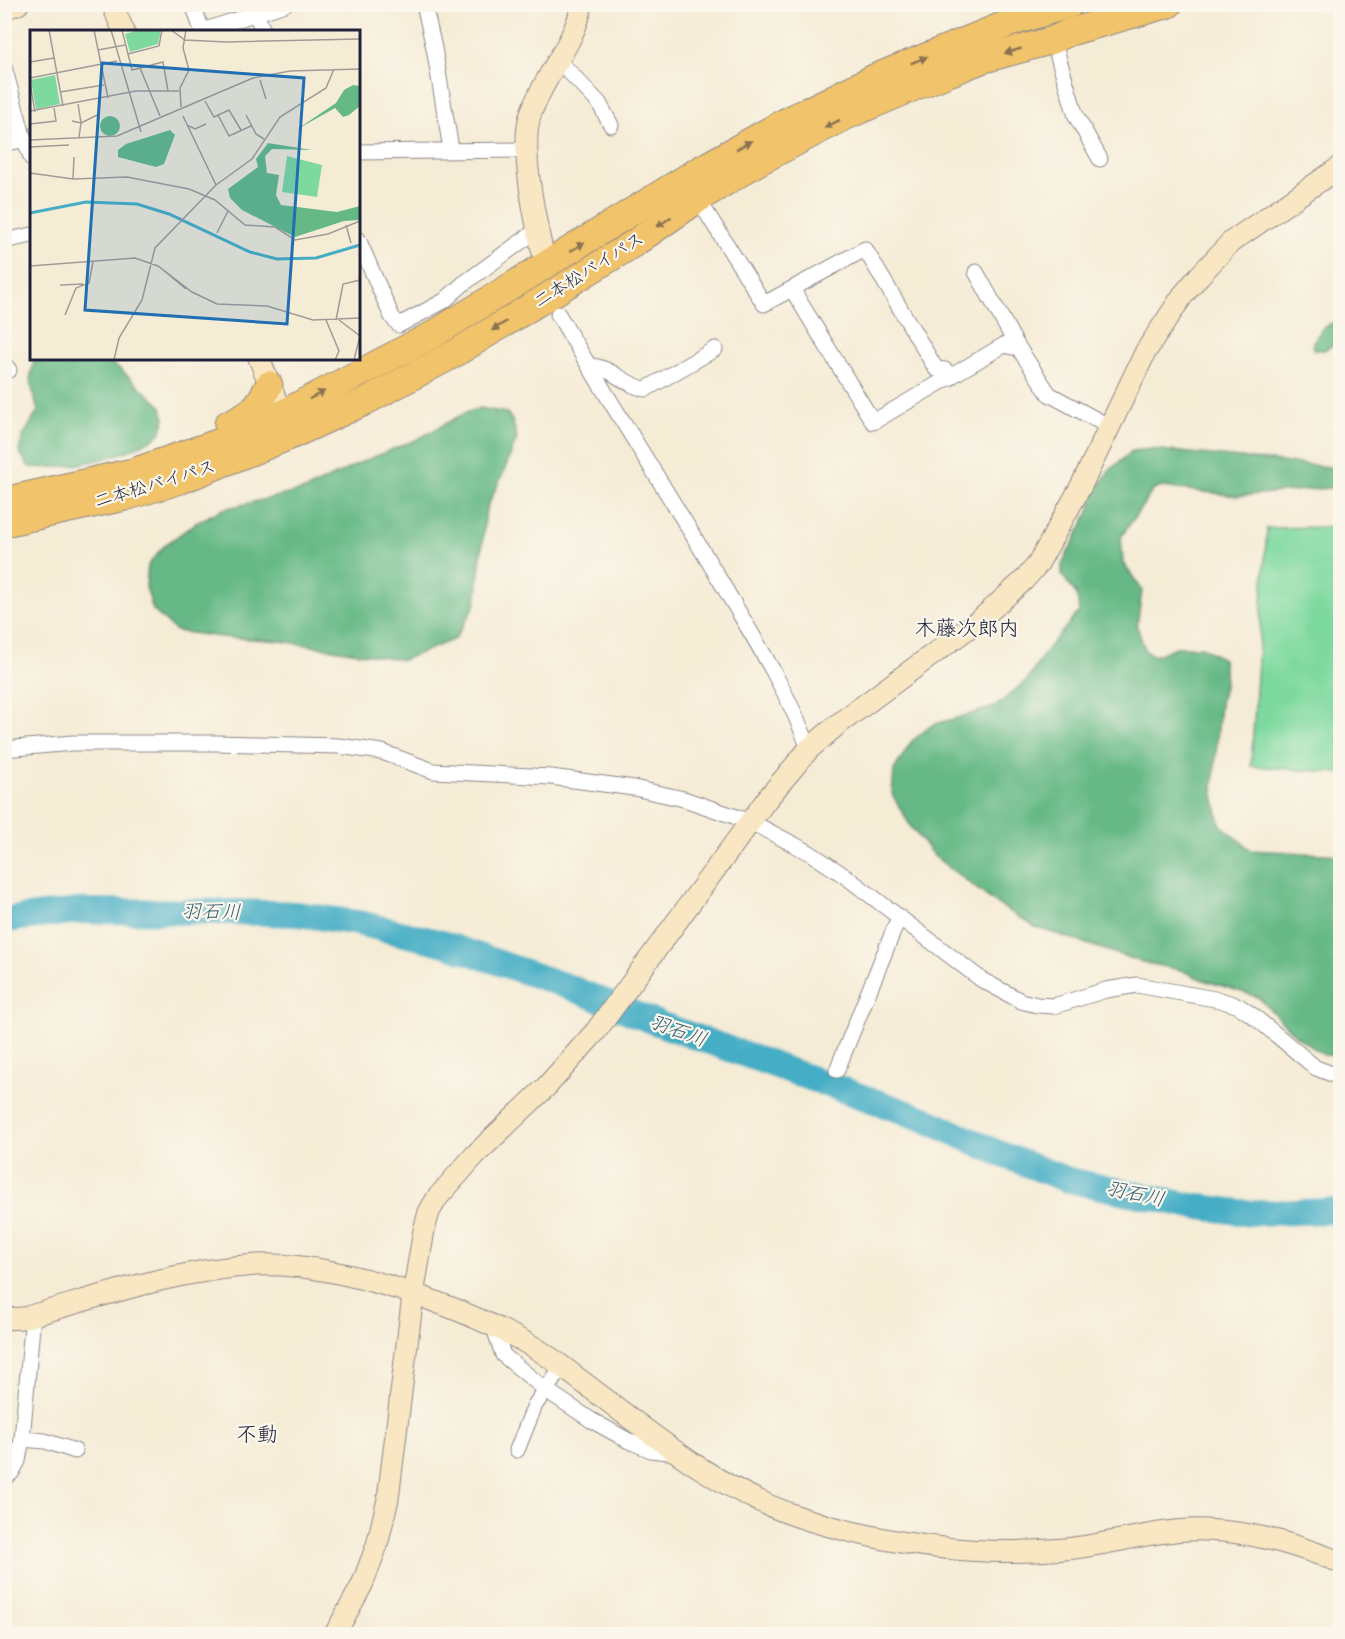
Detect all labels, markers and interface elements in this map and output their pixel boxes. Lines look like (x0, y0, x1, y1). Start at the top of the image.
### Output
inset map (30, 30, 360, 360)
one-way arrow (1004, 47, 1022, 56)
one-way arrow (910, 55, 928, 64)
one-way arrow (823, 119, 840, 128)
one-way arrow (735, 140, 752, 150)
one-way arrow (656, 216, 672, 227)
street label: 二本松バイパス (530, 228, 648, 312)
one-way arrow (569, 241, 585, 252)
one-way arrow (491, 321, 507, 332)
one-way arrow (308, 391, 326, 401)
street label: 二本松バイパス (92, 456, 218, 512)
district label: 木藤次郎内 (915, 616, 1020, 641)
water label: 羽石川 (181, 899, 241, 925)
water label: 羽石川 (646, 1009, 710, 1053)
water label: 羽石川 (1103, 1176, 1167, 1212)
district label: 不動 (236, 1422, 278, 1447)

